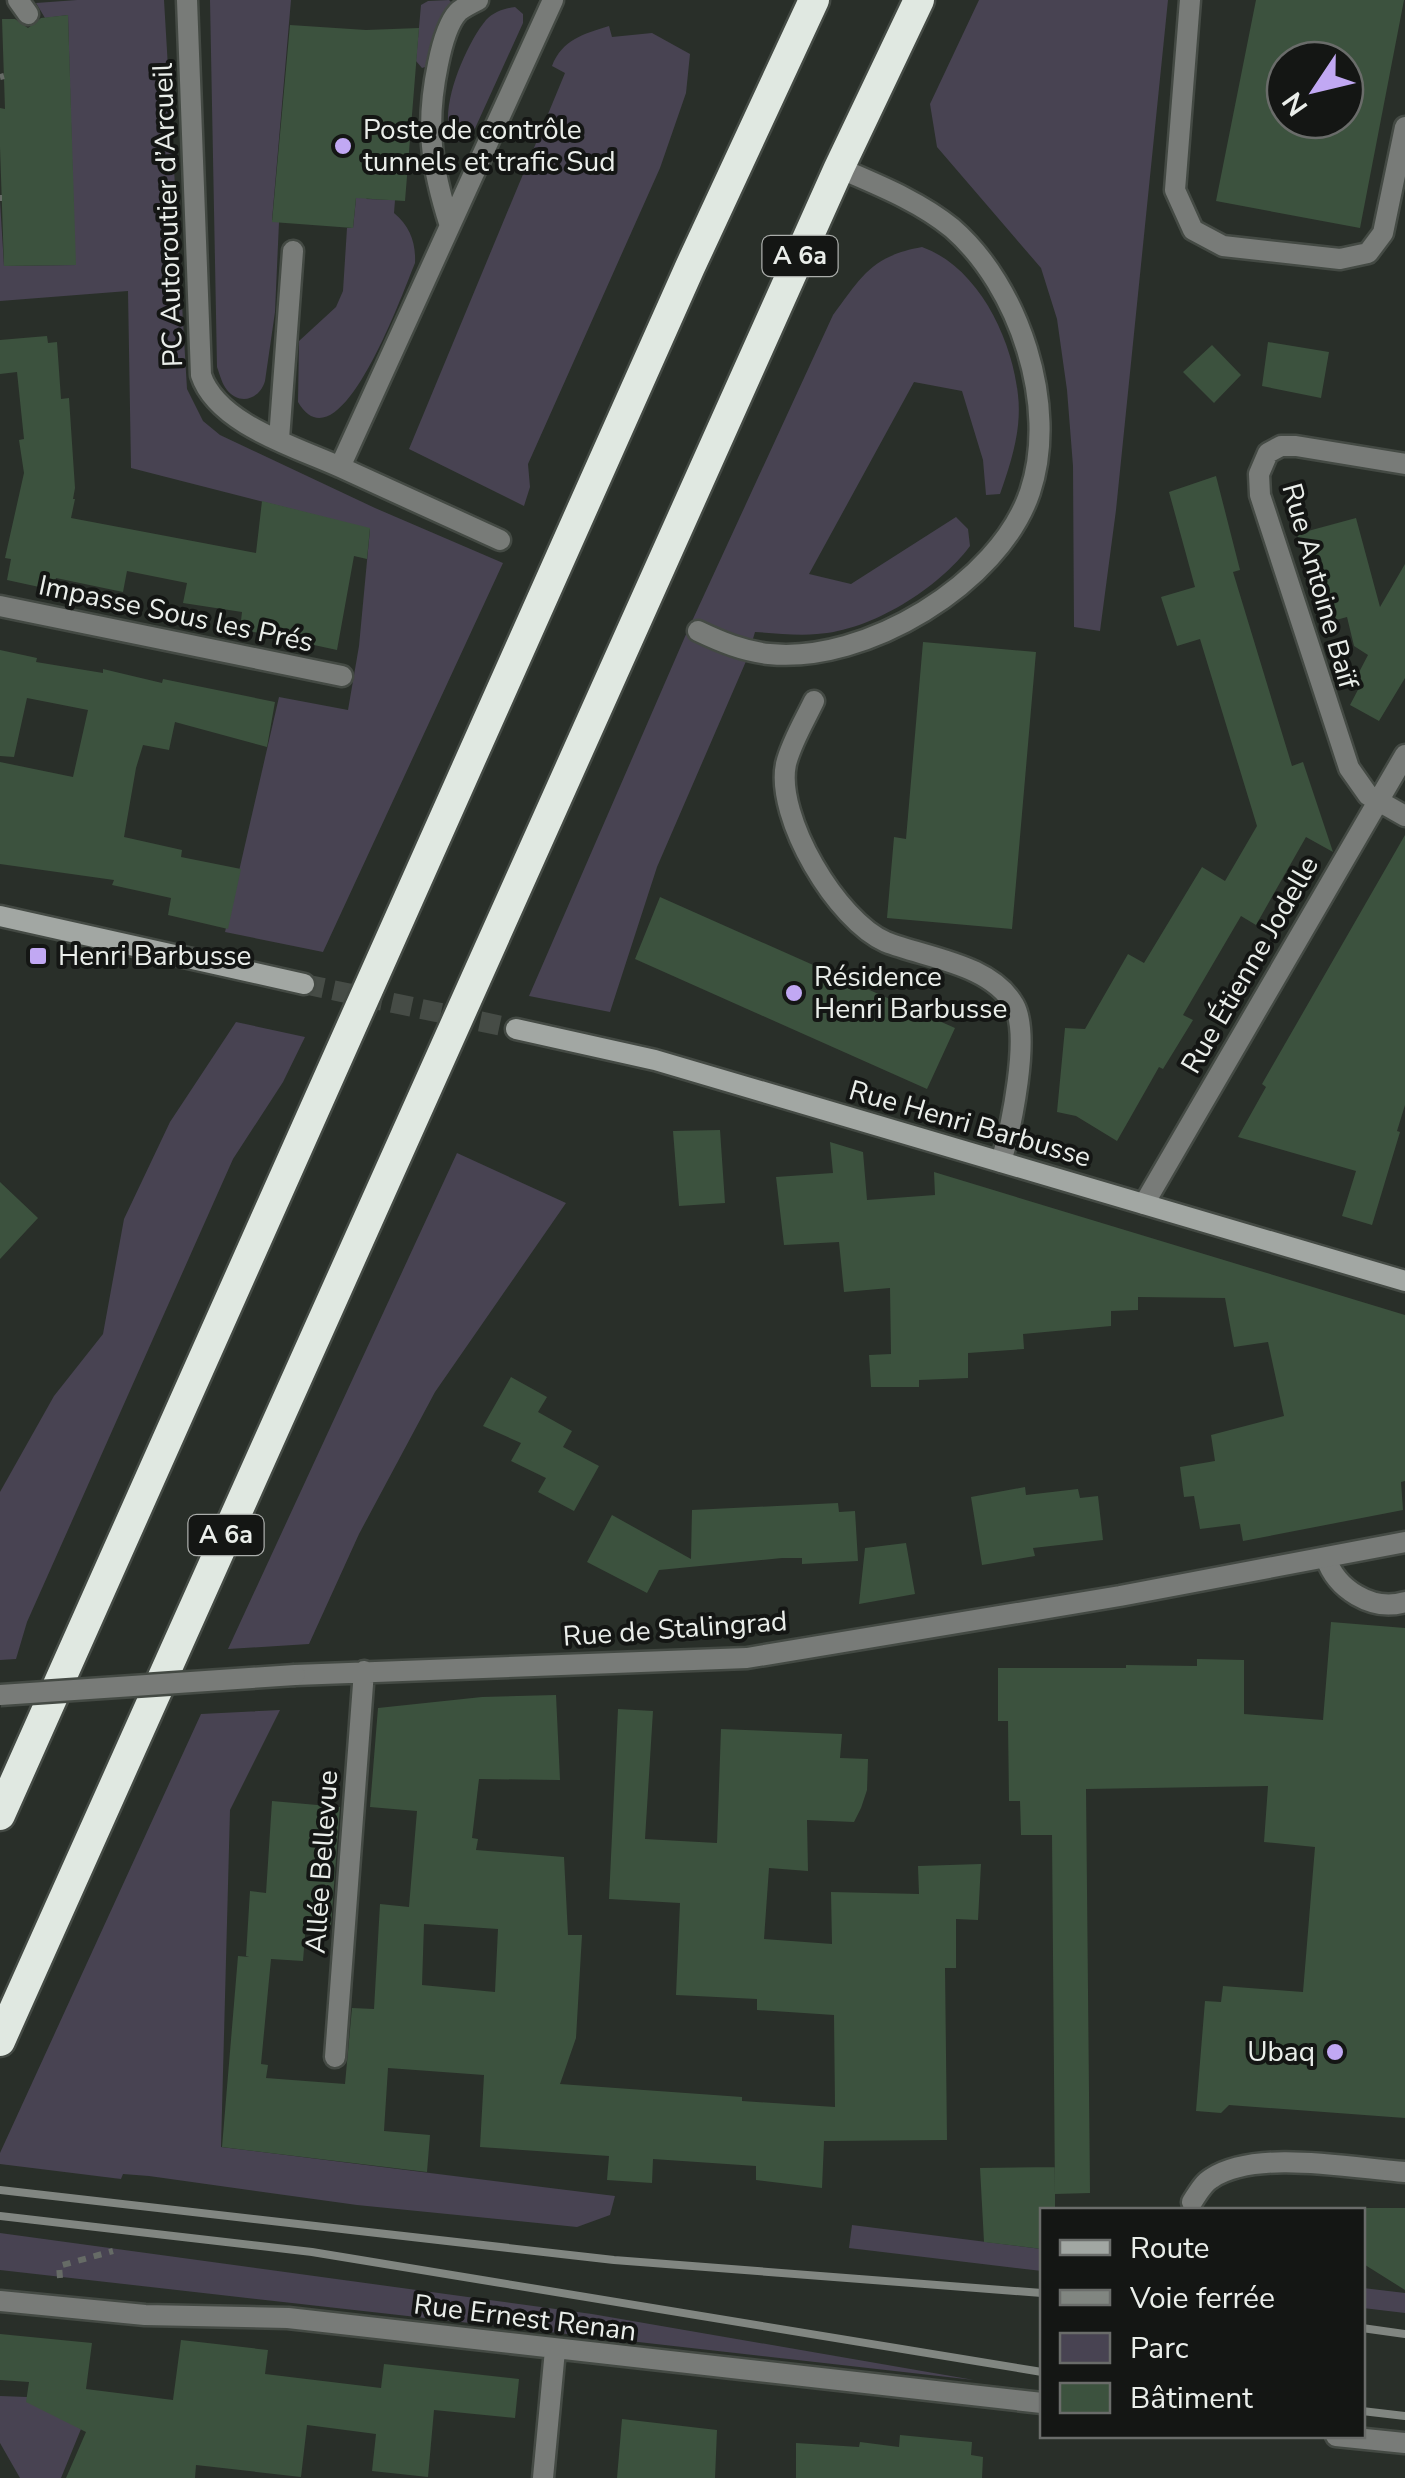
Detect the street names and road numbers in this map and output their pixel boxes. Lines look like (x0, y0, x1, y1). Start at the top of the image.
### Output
street label: PC Autoroutier d’Arcueil (144, 62, 192, 368)
road number: A 6a (762, 236, 838, 276)
street label: Rue Antoine Baïf (1272, 479, 1368, 694)
street label: Impasse Sous les Prés (35, 566, 317, 662)
street label: Rue Étienne Jodelle (1172, 849, 1328, 1081)
street label: Rue Henri Barbusse (845, 1071, 1095, 1177)
road number: A 6a (188, 1515, 264, 1555)
street label: Rue de Stalingrad (561, 1602, 789, 1656)
street label: Allée Bellevue (297, 1769, 347, 1955)
street label: Rue Ernest Renan (412, 2285, 638, 2351)

